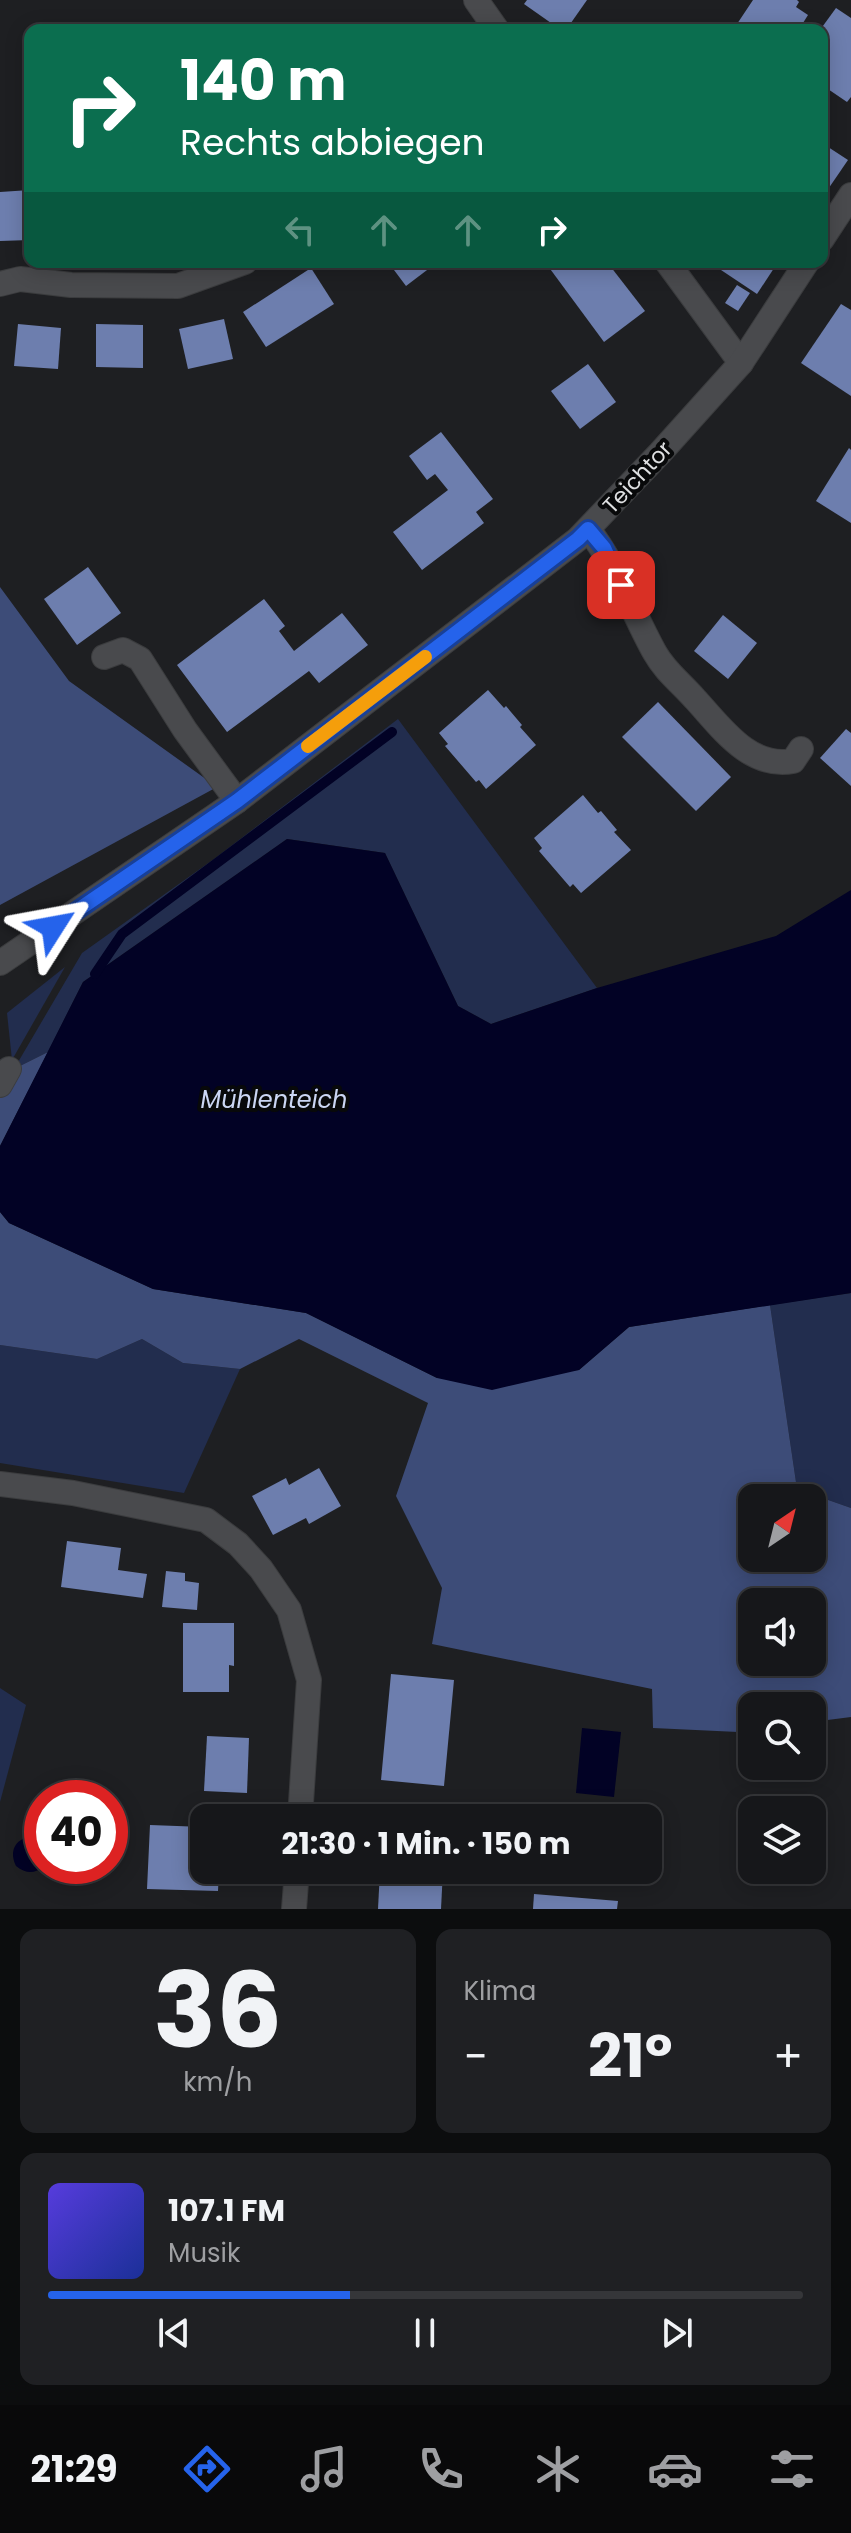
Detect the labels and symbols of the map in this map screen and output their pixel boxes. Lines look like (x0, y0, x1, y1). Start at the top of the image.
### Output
street label: Teichtor (596, 434, 679, 520)
pin (587, 551, 655, 619)
position arrow (11, 885, 95, 969)
water label: Mühlenteich (201, 1083, 347, 1116)
north arrow (738, 1484, 826, 1572)
speed limit sign: 40 (24, 1780, 128, 1884)

